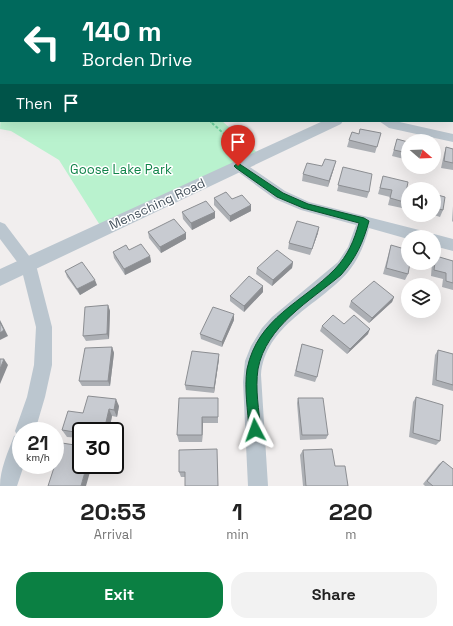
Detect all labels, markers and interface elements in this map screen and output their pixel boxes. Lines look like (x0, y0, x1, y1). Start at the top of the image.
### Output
text: 140 m (82, 13, 162, 49)
icon: left (16, 16, 68, 68)
text: Borden Drive (82, 48, 193, 71)
icon: arrive (60, 92, 82, 114)
text: Then (16, 94, 52, 113)
pin (221, 125, 255, 166)
icon: arrive (227, 131, 249, 153)
north arrow (401, 134, 441, 174)
map controls (401, 134, 441, 318)
park label: Goose Lake Park (70, 161, 172, 178)
street label: Mensching Road (106, 174, 208, 234)
button: sound (401, 182, 441, 222)
button: search (401, 230, 441, 270)
button: layers (401, 278, 441, 318)
position arrow (234, 409, 276, 451)
speed limit sign: 30 (72, 422, 124, 474)
text: 21 (28, 430, 48, 456)
text: km/h (26, 451, 50, 464)
text: 20:53 (80, 496, 146, 527)
text: 1 (232, 496, 243, 527)
text: 220 (329, 496, 373, 527)
text: Arrival (94, 526, 132, 543)
text: min (226, 526, 249, 543)
text: m (345, 526, 356, 543)
button: Exit (16, 572, 223, 618)
button: Share (231, 572, 437, 618)

